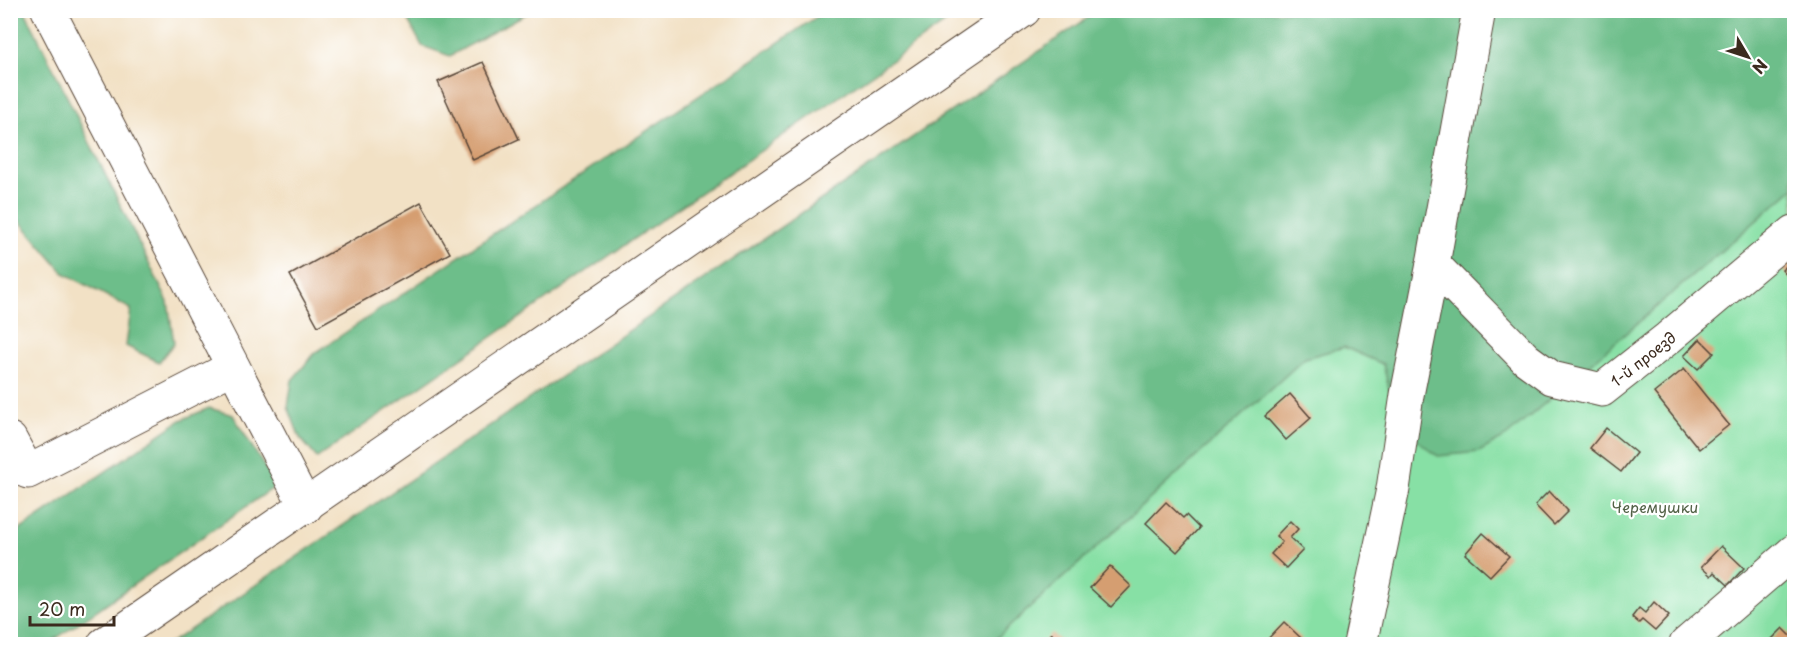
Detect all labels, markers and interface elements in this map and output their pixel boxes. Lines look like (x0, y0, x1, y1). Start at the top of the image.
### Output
north arrow (1718, 27, 1778, 87)
text: N (1747, 55, 1774, 80)
street label: 1-й проезд (1605, 325, 1680, 391)
park label: Черемушки (1612, 495, 1698, 518)
scale bar (30, 589, 114, 627)
text: 20 m (39, 595, 85, 622)

